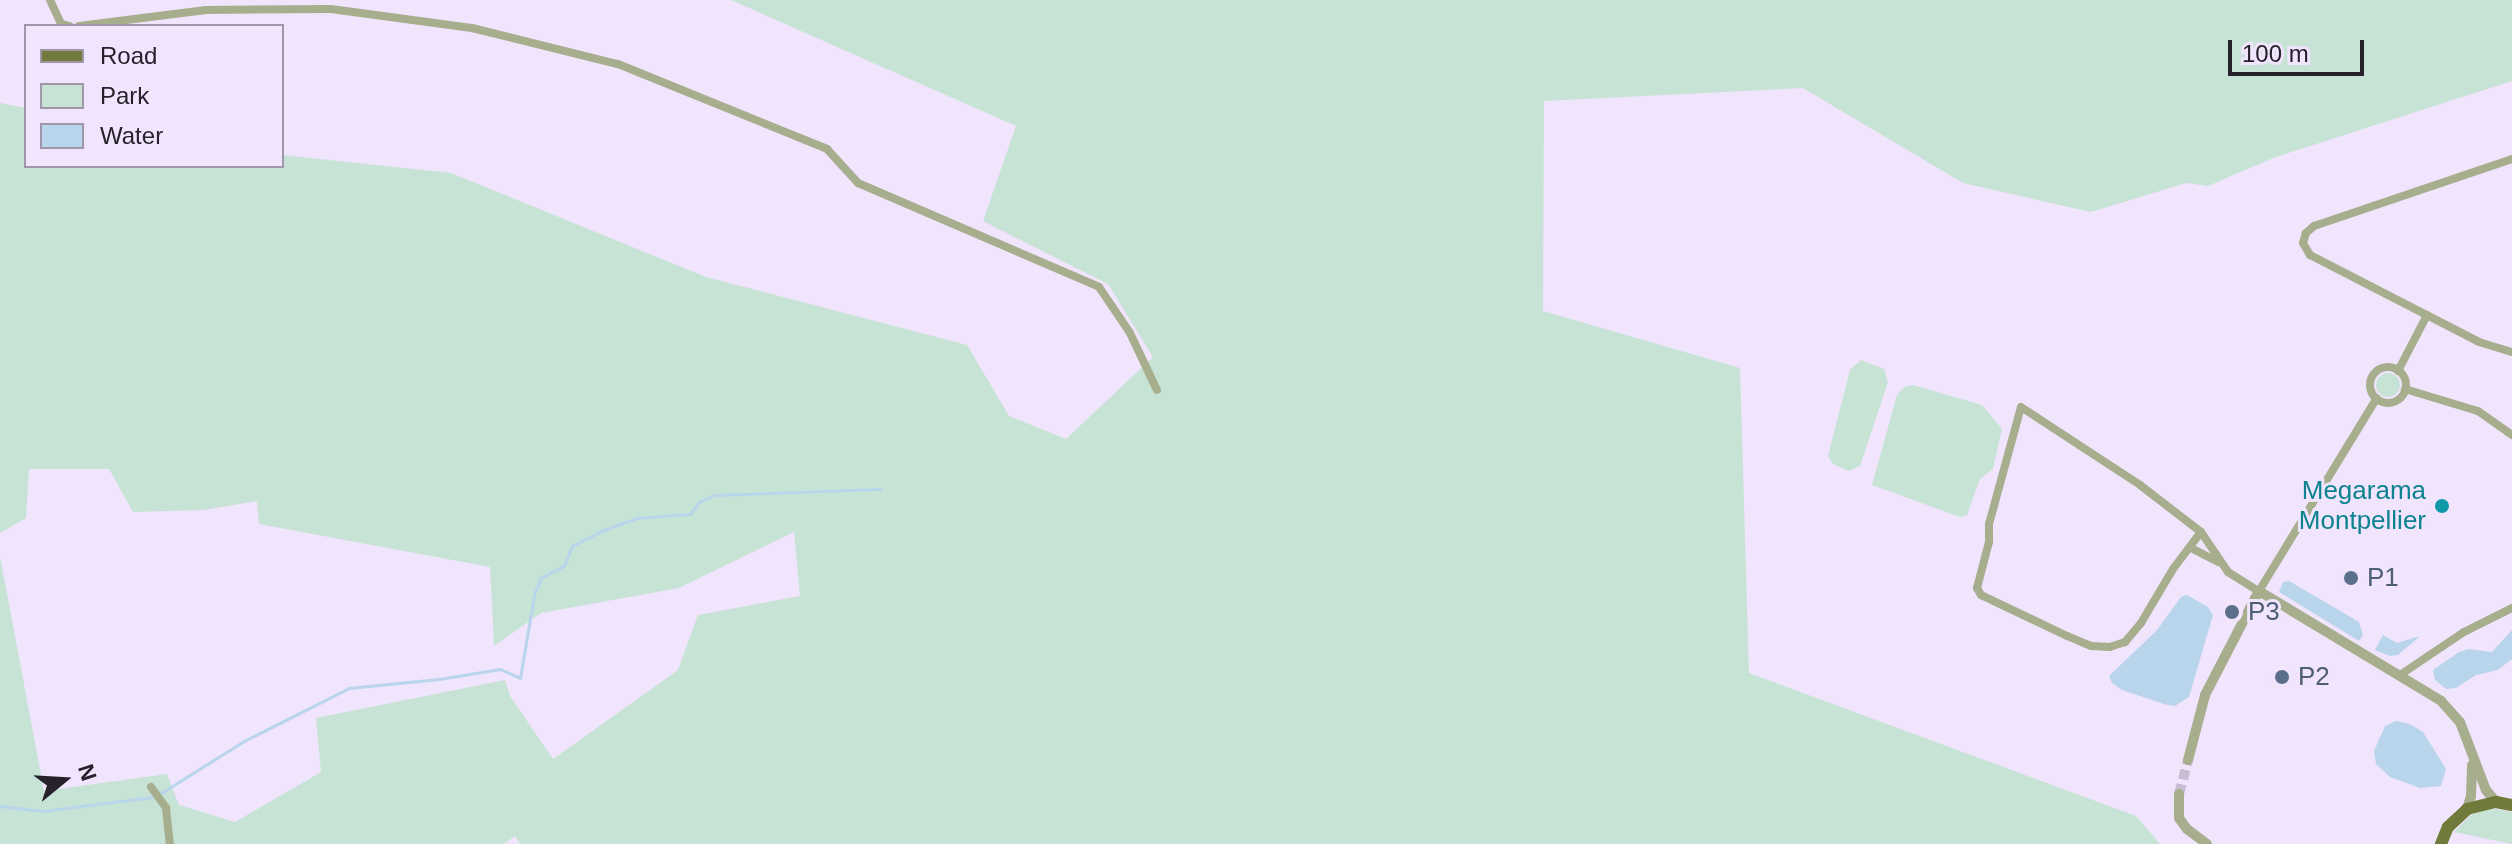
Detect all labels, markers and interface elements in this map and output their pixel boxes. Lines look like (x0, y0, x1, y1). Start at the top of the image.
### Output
legend (24, 24, 284, 168)
scale bar (2232, 24, 2368, 74)
text: 100 m (2242, 40, 2309, 67)
text: Road (100, 42, 157, 69)
text: Park (100, 82, 149, 109)
text: Water (100, 122, 163, 149)
place label: Megarama Montpellier (2299, 475, 2426, 536)
marker: Megarama Montpellier (2433, 497, 2451, 515)
place label: P1 (2367, 562, 2399, 594)
marker: P1 (2342, 569, 2360, 587)
place label: P3 (2248, 596, 2280, 628)
marker: P3 (2223, 603, 2241, 621)
place label: P2 (2298, 661, 2330, 693)
marker: P2 (2273, 668, 2291, 686)
north arrow (24, 740, 104, 820)
text: N (73, 761, 102, 784)

